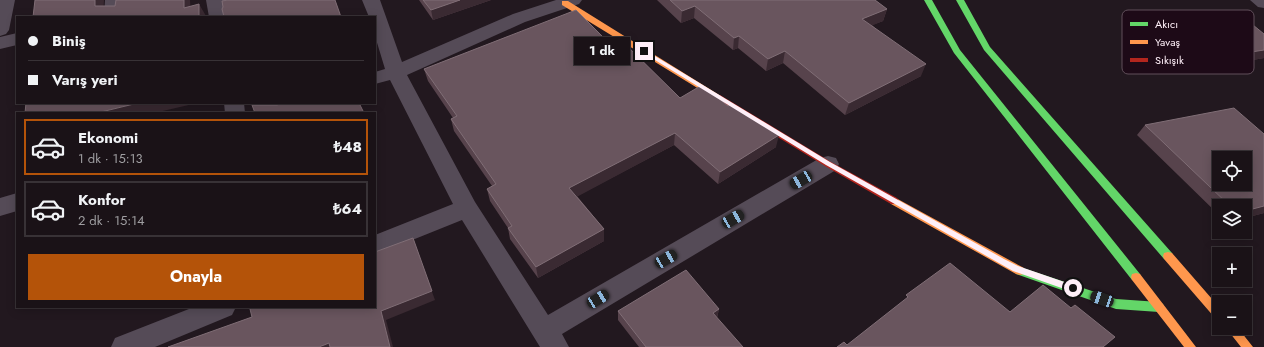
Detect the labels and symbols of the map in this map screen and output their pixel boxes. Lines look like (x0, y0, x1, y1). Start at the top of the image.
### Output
legend (1122, 10, 1254, 74)
text: Akıcı (1155, 16, 1178, 32)
text: Yavaş (1155, 34, 1180, 50)
callout: 1 dk (574, 37, 630, 65)
route end (635, 42, 653, 60)
text: Sıkışık (1155, 52, 1184, 68)
car (788, 169, 814, 191)
car (720, 208, 746, 230)
car (653, 248, 679, 270)
route start (1064, 279, 1082, 297)
car (585, 288, 611, 310)
car (1089, 289, 1115, 309)

